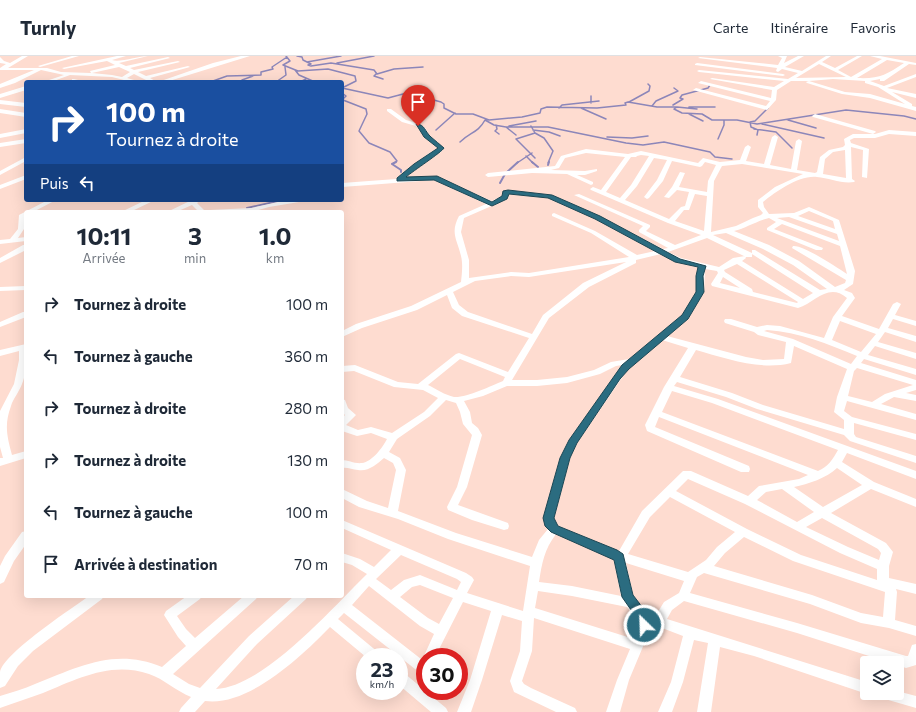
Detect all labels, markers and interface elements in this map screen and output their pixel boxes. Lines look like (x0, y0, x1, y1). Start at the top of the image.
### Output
text: Turnly (20, 16, 76, 39)
text: Carte (713, 19, 748, 36)
text: Itinéraire (770, 19, 828, 36)
text: Favoris (850, 19, 896, 36)
pin (401, 85, 435, 126)
icon: arrive (407, 91, 429, 113)
text: 100 m (106, 94, 186, 128)
icon: right (40, 96, 92, 148)
text: Tournez à droite (106, 128, 239, 150)
icon: left (76, 172, 98, 194)
text: Puis (40, 174, 68, 192)
text: 10:11 (77, 221, 131, 250)
text: 3 (188, 221, 202, 250)
text: 1.0 (259, 221, 291, 250)
text: Arrivée (83, 250, 125, 266)
text: min (184, 250, 206, 266)
text: km (266, 250, 284, 266)
icon: right (40, 293, 62, 315)
text: Tournez à droite (74, 295, 186, 313)
text: 100 m (286, 295, 328, 313)
icon: left (40, 345, 62, 367)
text: Tournez à gauche (74, 347, 193, 365)
text: 360 m (285, 347, 328, 365)
icon: right (40, 397, 62, 419)
text: Tournez à droite (74, 399, 186, 417)
text: 280 m (285, 399, 328, 417)
icon: right (40, 449, 62, 471)
text: Tournez à droite (74, 451, 186, 469)
text: 130 m (287, 451, 328, 469)
icon: left (40, 501, 62, 523)
text: Tournez à gauche (74, 503, 193, 521)
text: 100 m (286, 503, 328, 521)
icon: arrive (40, 553, 62, 575)
text: Arrivée à destination (74, 555, 217, 573)
text: 70 m (294, 555, 328, 573)
position arrow (623, 604, 665, 646)
speed limit sign: 30 (416, 648, 468, 700)
map controls (860, 656, 904, 700)
button: layers (860, 656, 904, 700)
text: 23 (370, 657, 394, 681)
text: km/h (370, 678, 394, 690)

